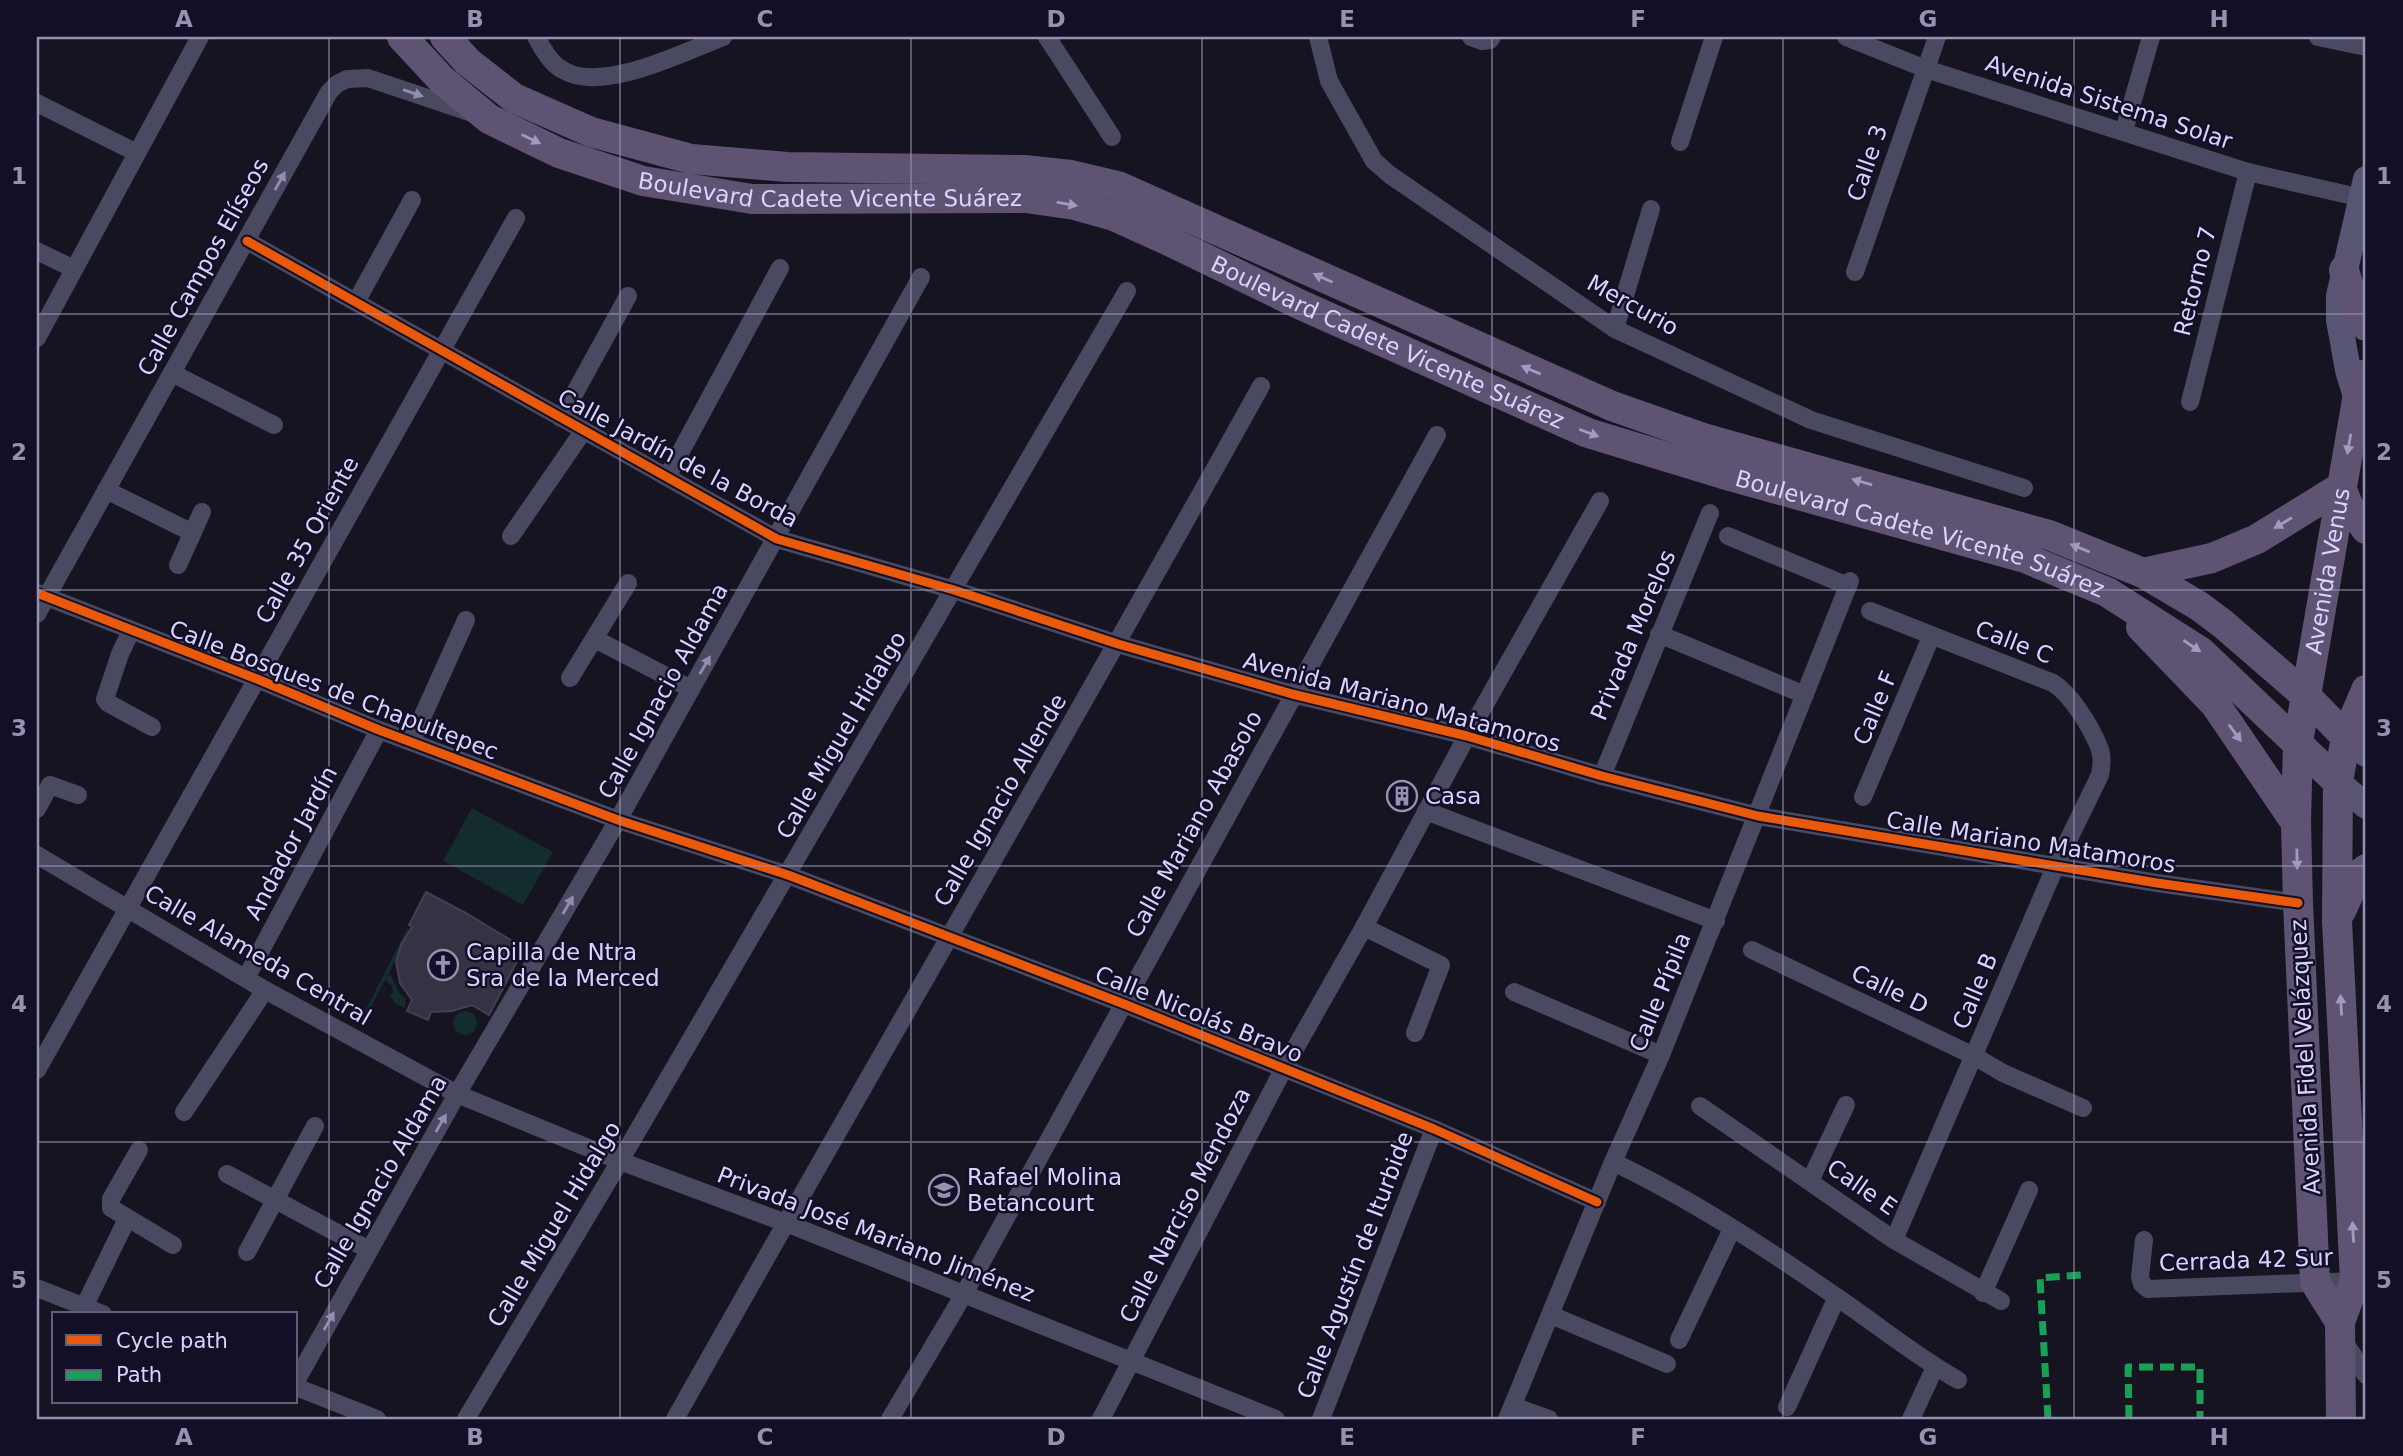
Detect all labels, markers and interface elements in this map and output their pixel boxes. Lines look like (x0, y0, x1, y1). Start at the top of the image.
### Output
text: A (175, 6, 193, 32)
text: B (466, 6, 484, 32)
text: C (757, 6, 773, 32)
text: D (1046, 6, 1066, 32)
text: E (1339, 6, 1355, 32)
text: F (1630, 6, 1646, 32)
text: G (1919, 6, 1937, 32)
text: H (2209, 6, 2229, 32)
street label: Avenida Sistema Solar (1982, 50, 2236, 154)
one-way arrow (402, 88, 423, 99)
street label: Calle 3 (1842, 121, 1892, 205)
one-way arrow (521, 133, 541, 145)
street label: Calle Campos Elíseos (132, 154, 274, 380)
text: 1 (11, 163, 27, 189)
text: 1 (2376, 163, 2392, 189)
street label: Boulevard Cadete Vicente Suárez (636, 167, 1022, 212)
one-way arrow (274, 171, 286, 191)
one-way arrow (1056, 199, 1078, 210)
street label: Retorno 7 (2169, 224, 2221, 338)
street label: Boulevard Cadete Vicente Suárez (1207, 250, 1568, 434)
street label: Mercurio (1583, 269, 1683, 341)
one-way arrow (1313, 272, 1333, 284)
one-way arrow (1521, 364, 1542, 375)
street label: Calle Jardín de la Borda (553, 383, 803, 533)
one-way arrow (1578, 428, 1599, 439)
one-way arrow (2344, 433, 2355, 455)
text: 2 (11, 439, 27, 465)
text: 2 (2376, 439, 2392, 465)
street label: Calle 35 Oriente (250, 452, 364, 628)
street label: Boulevard Cadete Vicente Suárez (1732, 465, 2108, 603)
one-way arrow (1851, 477, 1872, 487)
street label: Avenida Venus (2300, 486, 2355, 656)
one-way arrow (2274, 517, 2293, 529)
one-way arrow (2069, 542, 2090, 553)
street label: Privada Morelos (1585, 546, 1681, 724)
street label: Calle Ignacio Aldama (593, 579, 733, 803)
street label: Calle Bosques de Chapultepec (166, 615, 502, 765)
street label: Calle C (1972, 615, 2056, 669)
street label: Calle Miguel Hidalgo (771, 627, 911, 843)
one-way arrow (2183, 639, 2202, 652)
street label: Avenida Mariano Matamoros (1240, 647, 1564, 757)
one-way arrow (699, 656, 711, 675)
street label: Calle F (1848, 667, 1902, 749)
street label: Calle Ignacio Allende (929, 689, 1071, 911)
street label: Calle Mariano Abasolo (1121, 706, 1267, 942)
text: 3 (11, 715, 27, 741)
text: 3 (2376, 715, 2392, 741)
one-way arrow (2228, 724, 2242, 742)
street label: Andador Jardín (240, 762, 342, 924)
building icon: Casa (1385, 779, 1419, 813)
place label: Casa (1425, 783, 1481, 809)
street label: Calle Mariano Matamoros (1884, 806, 2178, 878)
one-way arrow (2291, 849, 2302, 871)
street label: Calle Alameda Central (140, 880, 376, 1030)
one-way arrow (562, 896, 574, 915)
street label: Avenida Fidel Velázquez (2285, 919, 2325, 1195)
street label: Calle Pípila (1624, 929, 1696, 1055)
place label: Capilla de Ntra Sra de la Merced (466, 939, 660, 991)
church icon: Capilla de Ntra Sra de la Merced (426, 948, 460, 982)
street label: Calle B (1947, 949, 2003, 1033)
street label: Calle D (1847, 959, 1933, 1019)
street label: Calle Nicolás Bravo (1091, 960, 1307, 1068)
text: 4 (11, 991, 27, 1017)
text: 4 (2376, 991, 2392, 1017)
one-way arrow (2336, 994, 2347, 1016)
street label: Calle Ignacio Aldama (308, 1071, 452, 1293)
street label: Calle Narciso Mendoza (1114, 1083, 1256, 1327)
one-way arrow (435, 1114, 447, 1133)
street label: Calle Miguel Hidalgo (482, 1117, 626, 1331)
street label: Calle Agustín de Iturbide (1292, 1128, 1418, 1402)
street label: Calle E (1822, 1154, 1902, 1220)
street label: Privada José Mariano Jiménez (714, 1161, 1038, 1307)
place label: Rafael Molina Betancourt (967, 1164, 1122, 1216)
school or university icon: Rafael Molina Betancourt (927, 1173, 961, 1207)
one-way arrow (2347, 1221, 2358, 1243)
street label: Cerrada 42 Sur (2159, 1244, 2334, 1276)
text: 5 (11, 1267, 27, 1293)
text: 5 (2376, 1267, 2392, 1293)
legend (52, 1312, 298, 1404)
one-way arrow (323, 1312, 335, 1331)
text: Cycle path (116, 1329, 228, 1353)
text: Path (116, 1363, 162, 1387)
text: A (175, 1424, 193, 1450)
text: B (466, 1424, 484, 1450)
text: C (757, 1424, 773, 1450)
text: D (1046, 1424, 1066, 1450)
text: E (1339, 1424, 1355, 1450)
text: F (1630, 1424, 1646, 1450)
text: G (1919, 1424, 1937, 1450)
text: H (2209, 1424, 2229, 1450)

